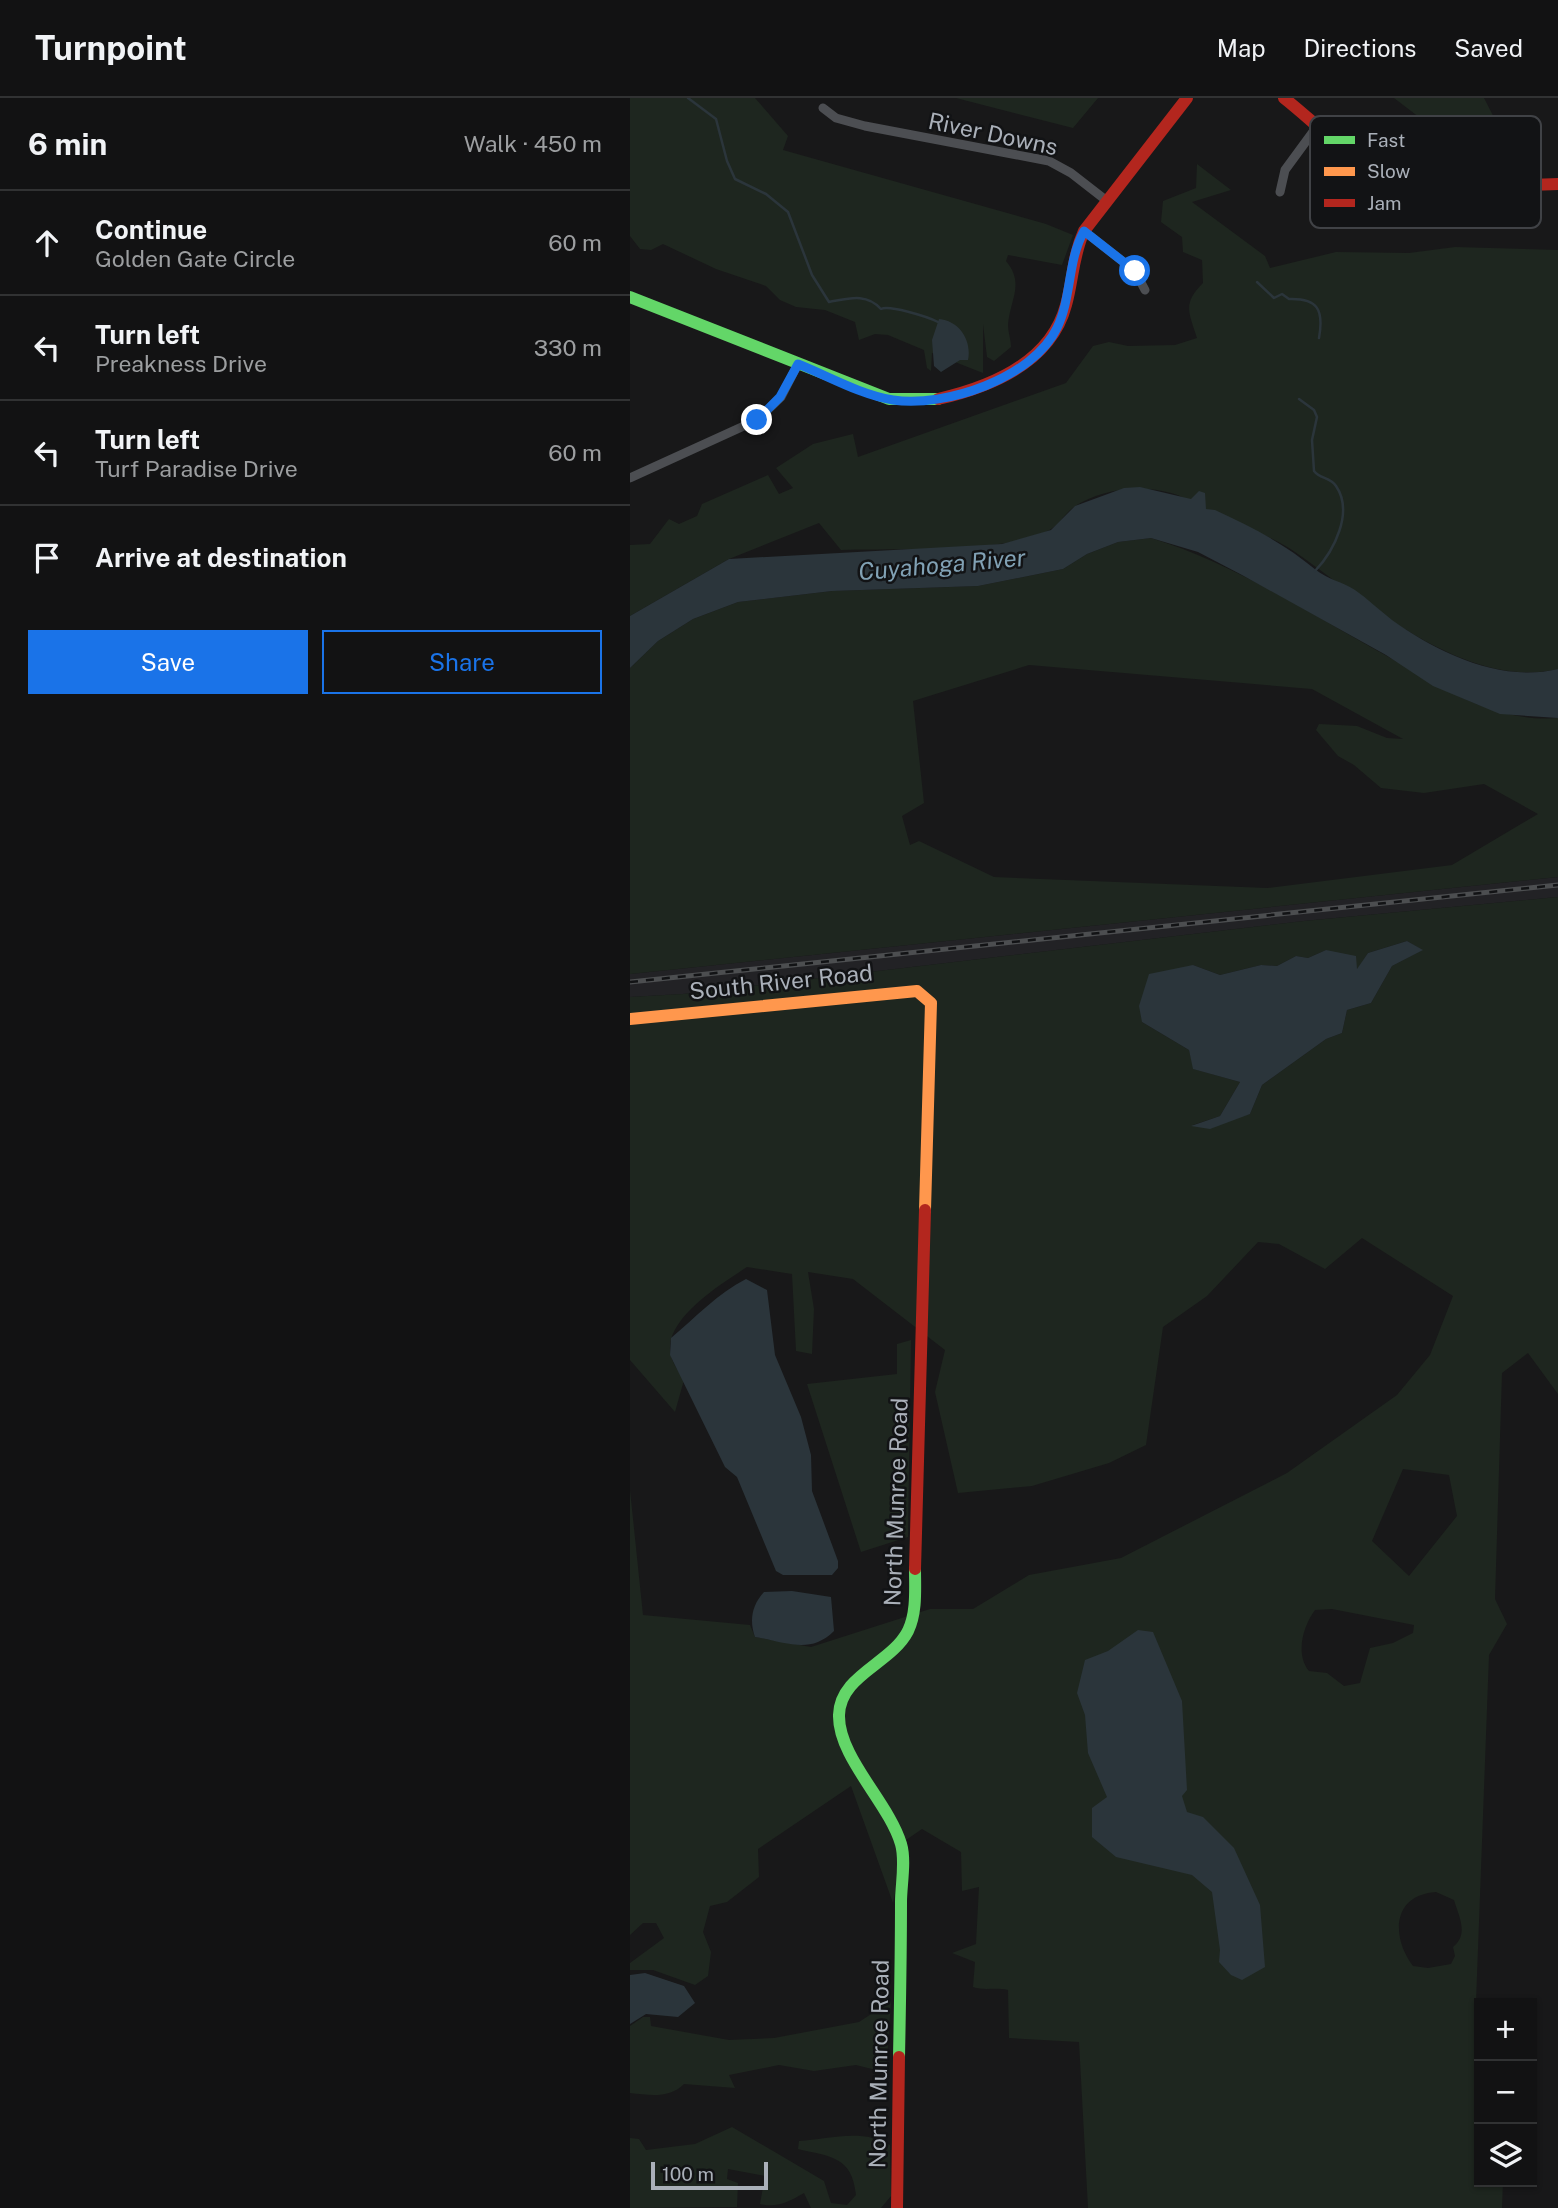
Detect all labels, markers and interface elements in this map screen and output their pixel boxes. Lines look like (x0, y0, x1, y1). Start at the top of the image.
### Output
text: Turnpoint (35, 29, 187, 67)
text: Map (1217, 34, 1266, 62)
text: Directions (1304, 34, 1416, 62)
text: Saved (1454, 34, 1523, 62)
street label: River Downs (926, 107, 1060, 160)
legend (1310, 116, 1541, 228)
text: 6 min (28, 126, 107, 162)
text: Fast (1367, 129, 1405, 151)
text: Walk · 450 m (464, 130, 602, 157)
text: Slow (1367, 160, 1411, 182)
text: Jam (1367, 192, 1401, 214)
text: Continue (95, 214, 207, 245)
icon: ahead (28, 224, 66, 262)
text: 60 m (548, 229, 602, 256)
text: Golden Gate Circle (95, 245, 295, 272)
route start (1119, 255, 1150, 286)
text: Turn left (95, 319, 200, 350)
icon: left (28, 329, 66, 367)
text: 330 m (534, 334, 602, 361)
text: Preakness Drive (95, 350, 267, 377)
route end (741, 404, 772, 435)
text: Turn left (95, 424, 200, 455)
icon: left (28, 434, 66, 472)
text: 60 m (548, 439, 602, 466)
text: Turf Paradise Drive (95, 455, 298, 482)
icon: arrive (28, 539, 66, 577)
text: Arrive at destination (95, 542, 347, 573)
water label: Cuyahoga River (857, 543, 1028, 585)
button: Save (28, 630, 308, 694)
button: Share (322, 630, 602, 694)
street label: South River Road (688, 958, 874, 1005)
street label: North Munroe Road (878, 1397, 913, 1607)
street label: North Munroe Road (863, 1960, 894, 2168)
map controls (1474, 1998, 1537, 2187)
button: + (1474, 1998, 1537, 2061)
button: − (1474, 2061, 1537, 2124)
button: layers (1474, 2124, 1537, 2187)
scale bar (651, 2159, 768, 2191)
text: 100 m (662, 2163, 714, 2185)

